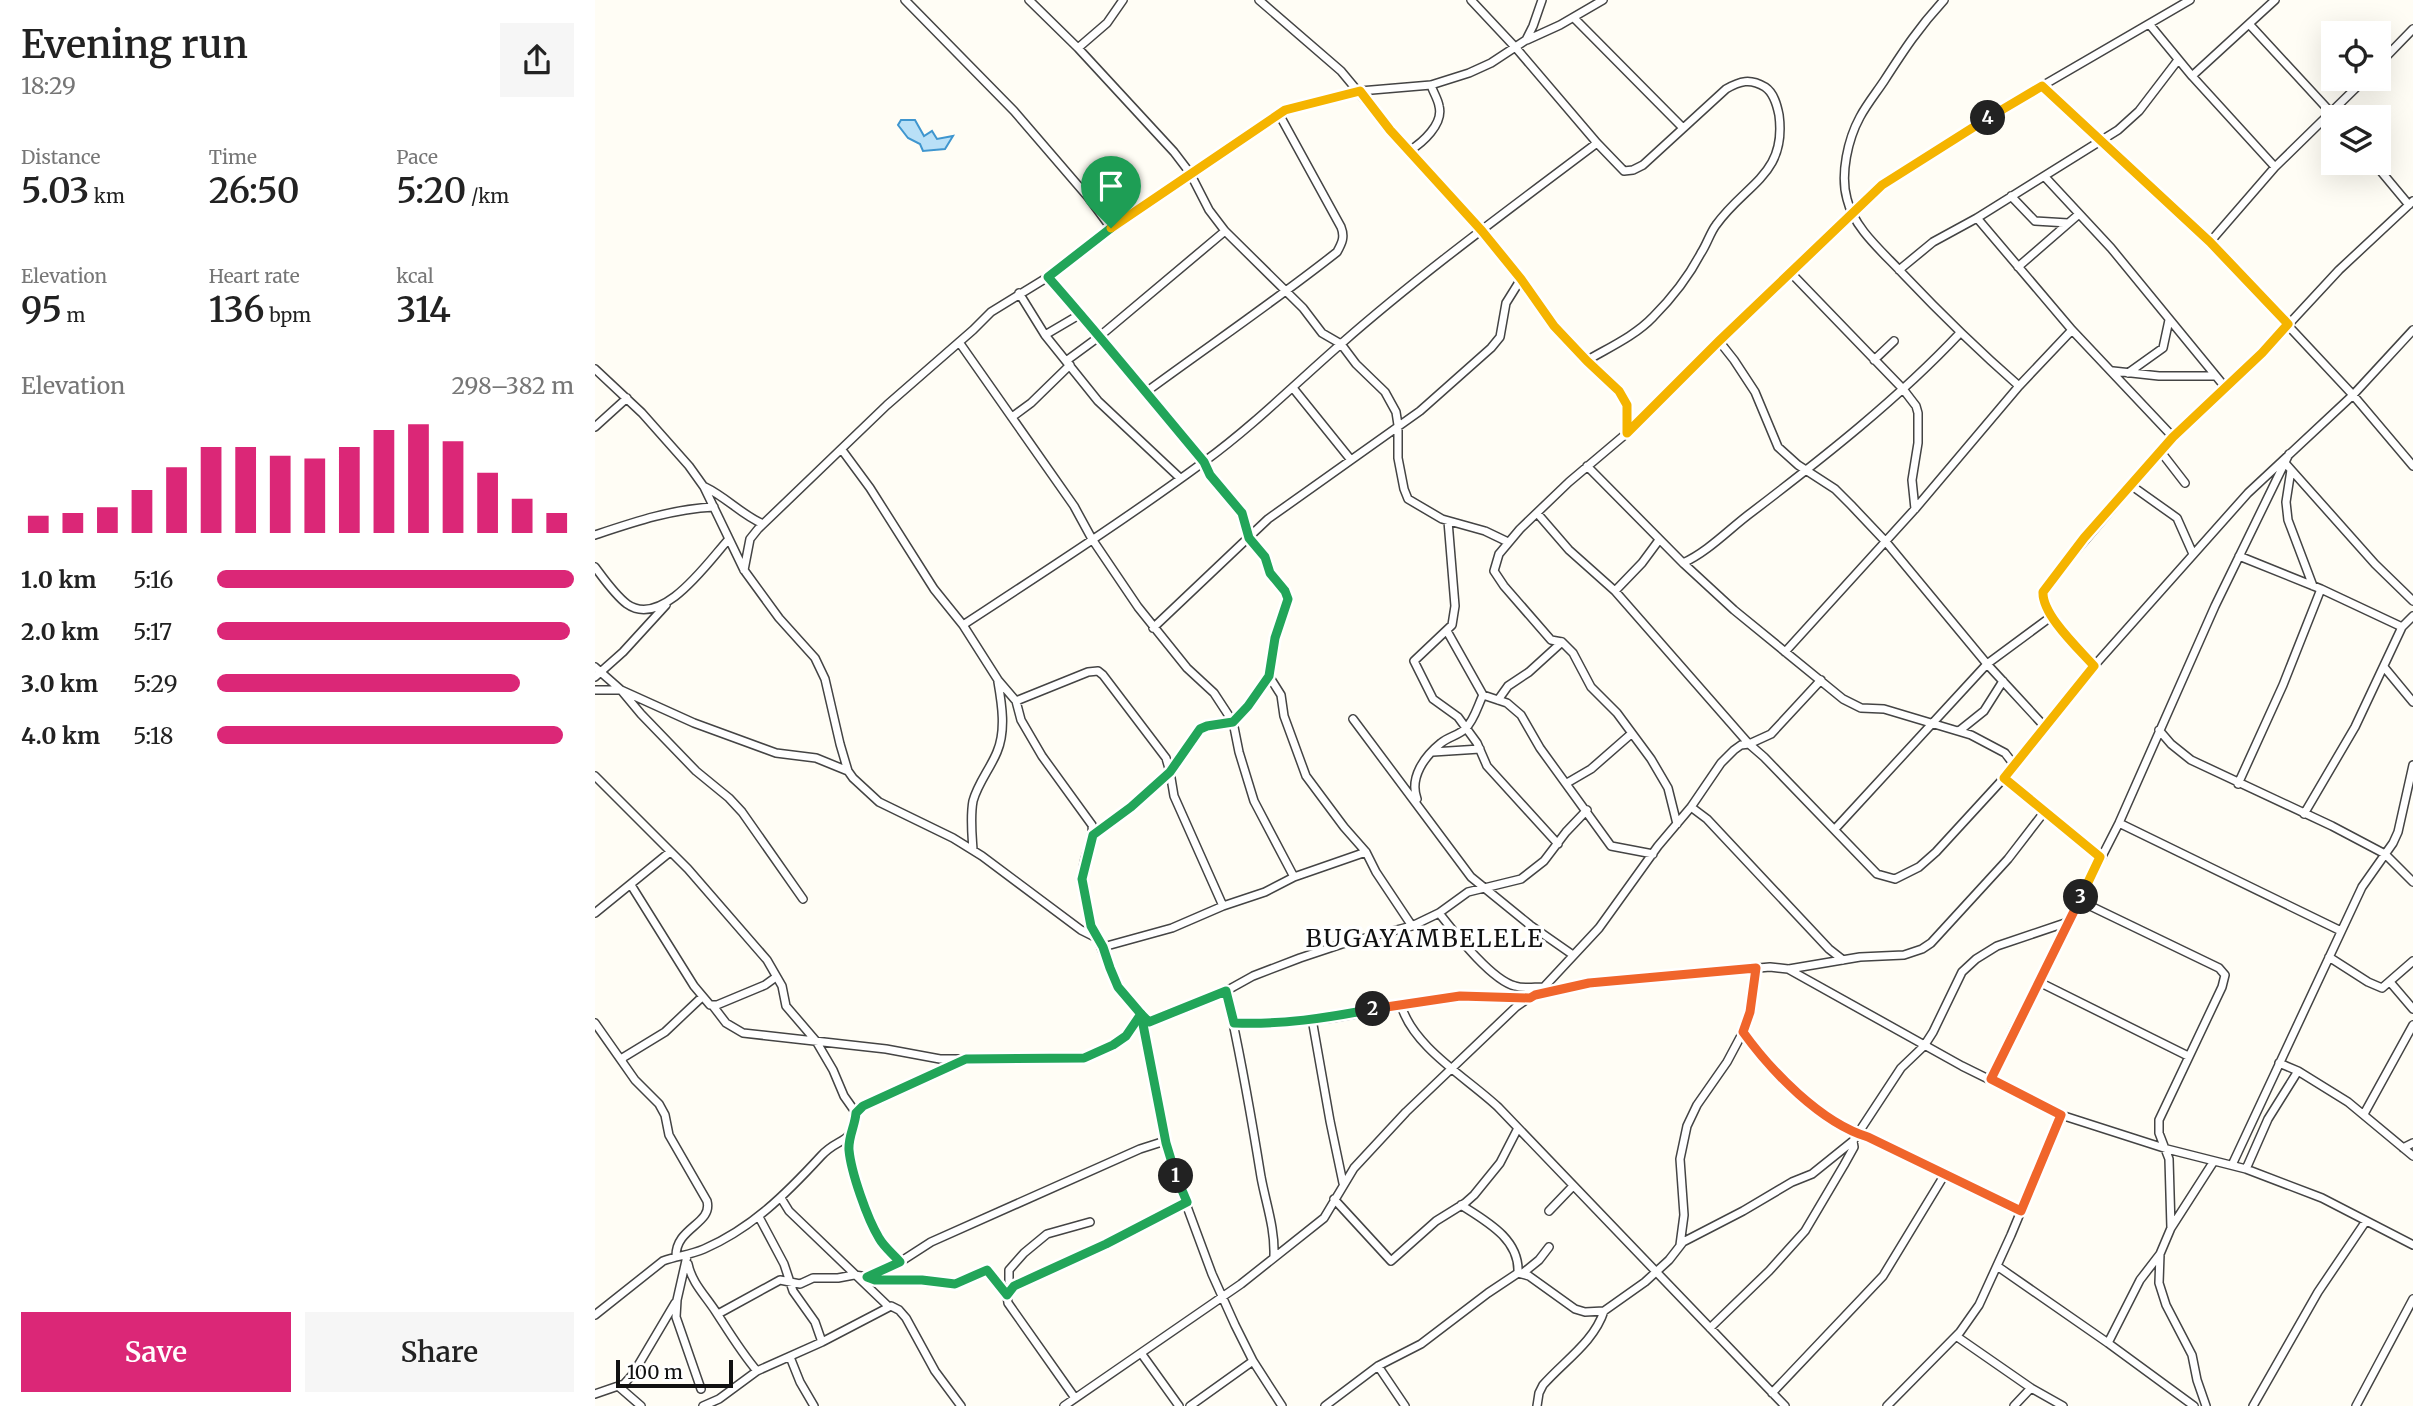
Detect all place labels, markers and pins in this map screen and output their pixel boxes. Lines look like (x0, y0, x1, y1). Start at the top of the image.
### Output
pin: 4 (1971, 100, 2005, 136)
pin (1081, 156, 1141, 228)
pin: 3 (2063, 880, 2099, 914)
pin: 2 (1355, 992, 1391, 1026)
pin: 1 (1159, 1158, 1193, 1194)

